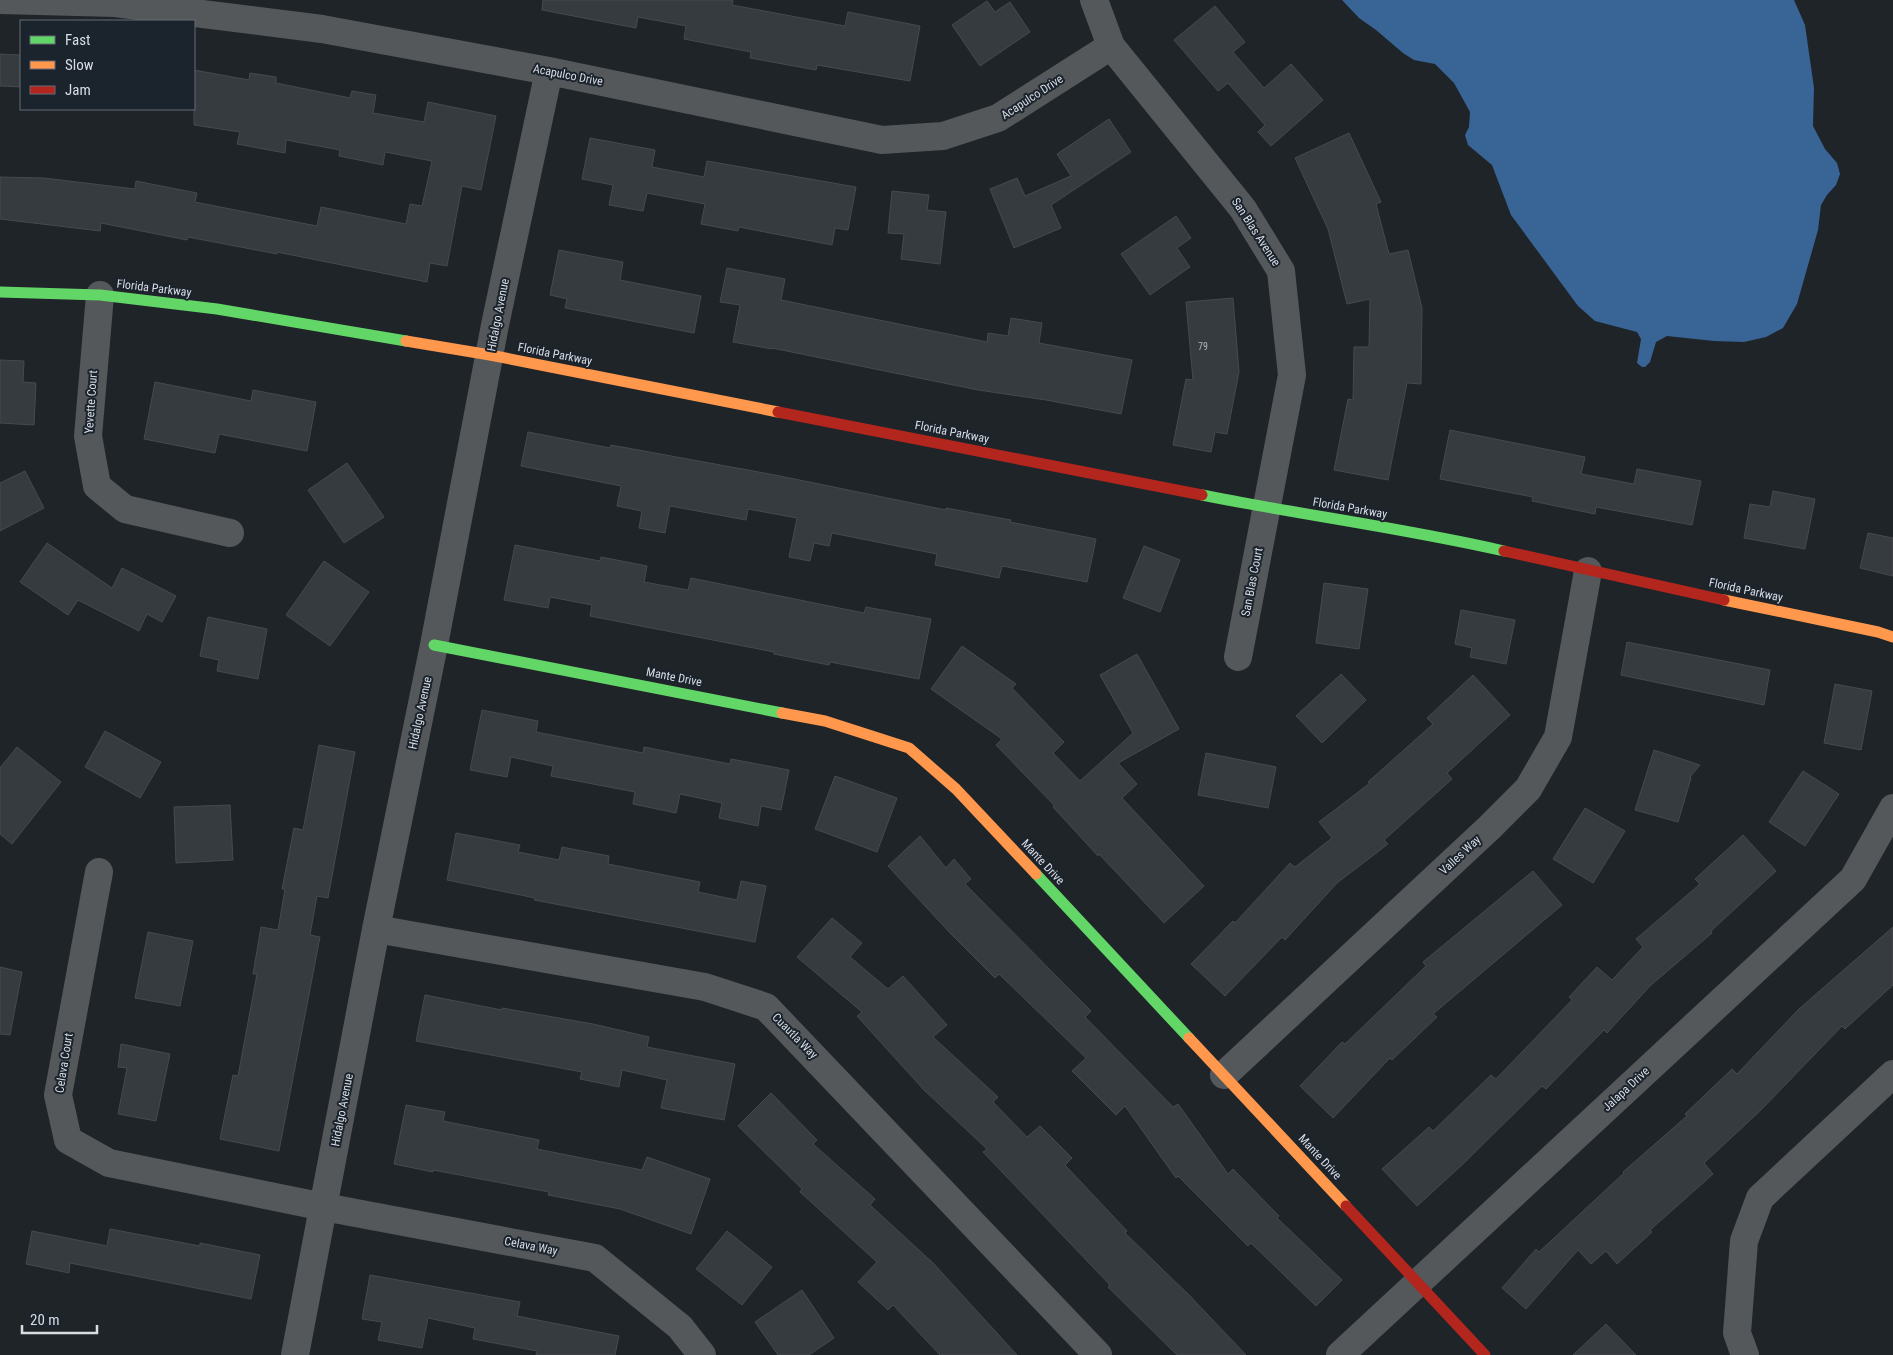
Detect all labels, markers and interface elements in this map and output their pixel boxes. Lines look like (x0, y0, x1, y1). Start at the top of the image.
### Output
legend (20, 20, 195, 110)
text: Fast (65, 31, 90, 49)
text: Slow (65, 56, 94, 74)
street label: Acapulco Drive (532, 61, 605, 89)
street label: Acapulco Drive (998, 72, 1066, 122)
text: Jam (65, 81, 91, 99)
street label: San Blas Avenue (1229, 195, 1283, 269)
street label: Florida Parkway (116, 276, 192, 300)
street label: Hidalgo Avenue (484, 277, 512, 353)
street label: Florida Parkway (517, 340, 593, 368)
house number: 79 (1198, 341, 1208, 352)
street label: Yevette Court (82, 369, 100, 434)
street label: Florida Parkway (914, 418, 990, 446)
street label: Florida Parkway (1312, 495, 1388, 521)
street label: San Blas Court (1238, 546, 1266, 618)
street label: Florida Parkway (1708, 575, 1784, 605)
street label: Mante Drive (645, 665, 703, 689)
street label: Hidalgo Avenue (405, 675, 435, 751)
street label: Valles Way (1437, 832, 1483, 878)
street label: Mante Drive (1019, 837, 1068, 888)
street label: Cuautla Way (769, 1010, 821, 1062)
street label: Celava Court (52, 1032, 76, 1094)
street label: Jalapa Drive (1600, 1064, 1652, 1114)
street label: Hidalgo Avenue (328, 1072, 356, 1148)
street label: Mante Drive (1296, 1132, 1345, 1183)
street label: Celava Way (503, 1234, 559, 1258)
scale bar (22, 1302, 98, 1334)
text: 20 m (30, 1311, 60, 1329)

